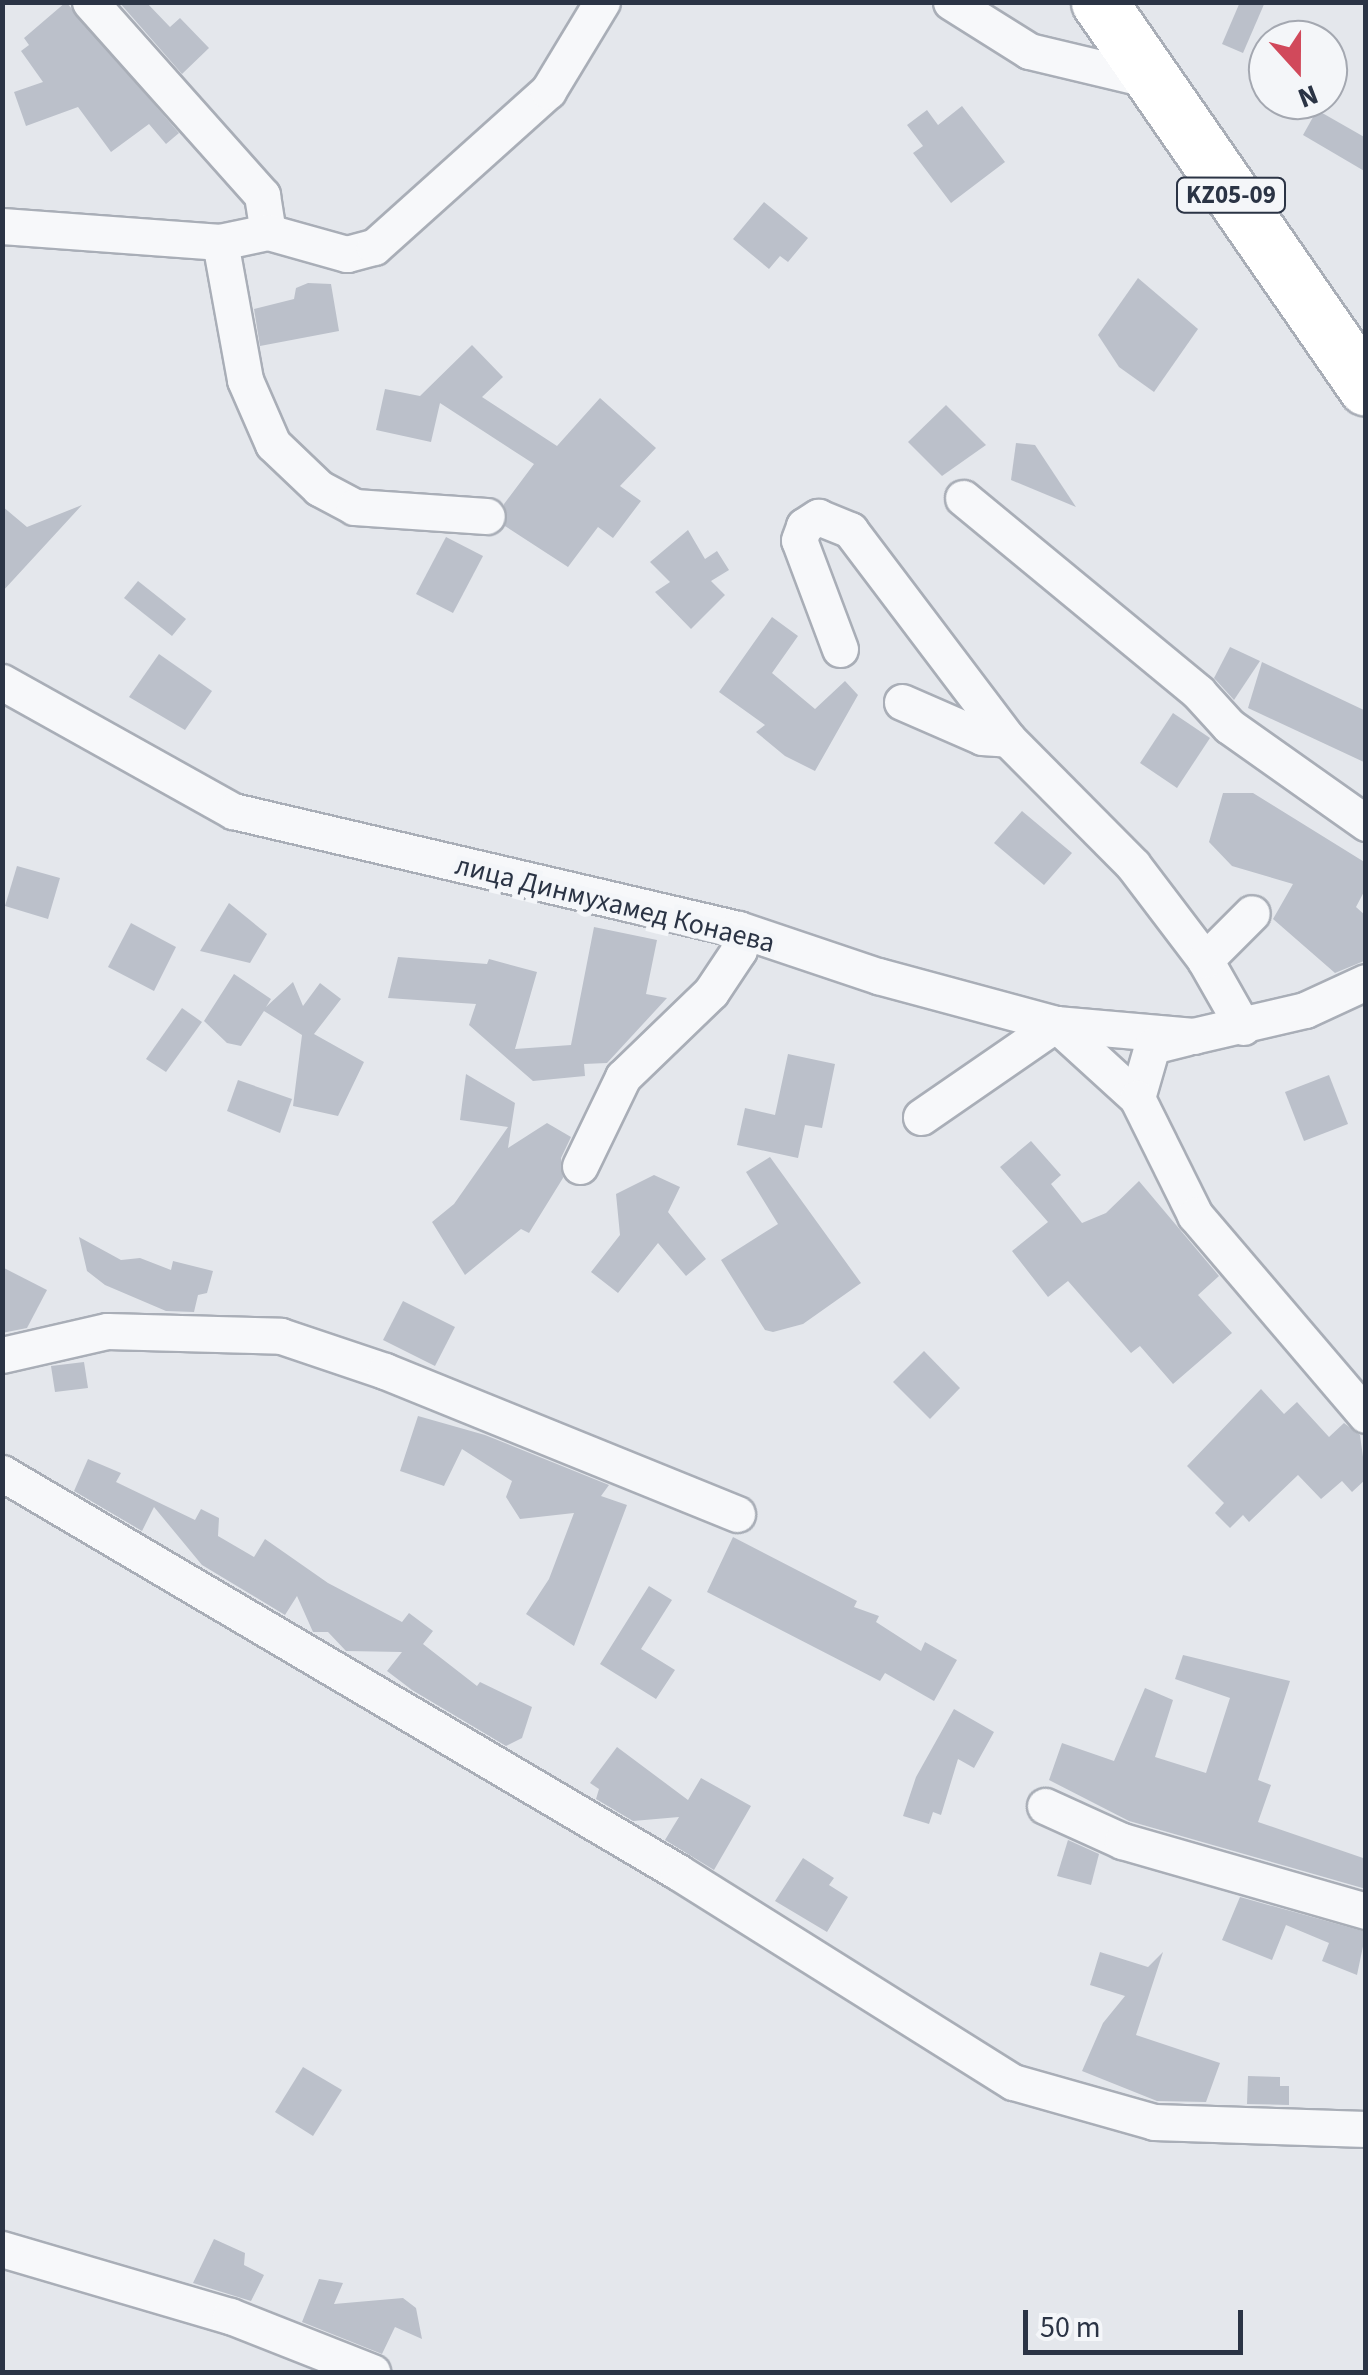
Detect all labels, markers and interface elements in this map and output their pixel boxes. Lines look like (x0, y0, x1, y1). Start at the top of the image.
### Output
north arrow (1248, 20, 1348, 120)
text: N (1292, 74, 1324, 118)
road number: KZ05-09 (1176, 175, 1286, 215)
street label: лица Динмухамед Конаева (452, 848, 778, 960)
scale bar (1028, 2290, 1248, 2352)
text: 50 m (1040, 2306, 1101, 2349)

